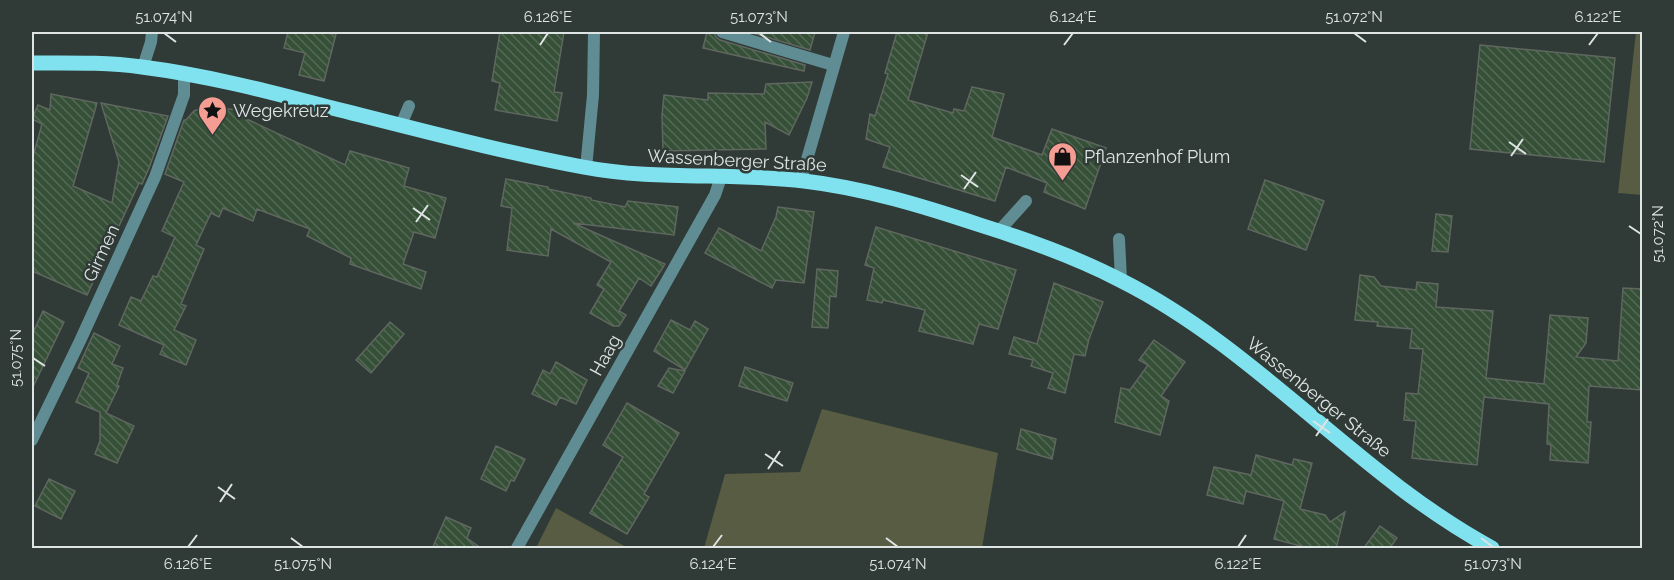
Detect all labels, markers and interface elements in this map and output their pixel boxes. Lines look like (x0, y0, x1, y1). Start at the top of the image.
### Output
text: 51.074°N (135, 8, 193, 26)
text: 6.126°E (524, 8, 572, 26)
text: 51.073°N (730, 8, 788, 26)
text: 6.124°E (1049, 8, 1097, 26)
text: 51.072°N (1325, 8, 1383, 26)
text: 6.122°E (1575, 8, 1621, 26)
place icon: Wegekreuz (196, 94, 228, 136)
place label: Wegekreuz (233, 100, 329, 121)
shop icon: Pflanzenhof Plum (1047, 140, 1079, 182)
street label: Wassenberger Straße (647, 145, 828, 175)
place label: Pflanzenhof Plum (1084, 146, 1230, 167)
text: 51.072°N (1649, 205, 1667, 263)
street label: Girmen (79, 221, 123, 285)
text: 51.075°N (7, 329, 25, 387)
street label: Haag (585, 331, 625, 379)
street label: Wassenberger Straße (1243, 332, 1396, 462)
text: 6.126°E (164, 555, 212, 573)
text: 51.075°N (274, 555, 332, 573)
text: 6.124°E (689, 555, 737, 573)
text: 51.074°N (869, 555, 927, 573)
text: 6.122°E (1215, 555, 1261, 573)
text: 51.073°N (1464, 555, 1522, 573)

